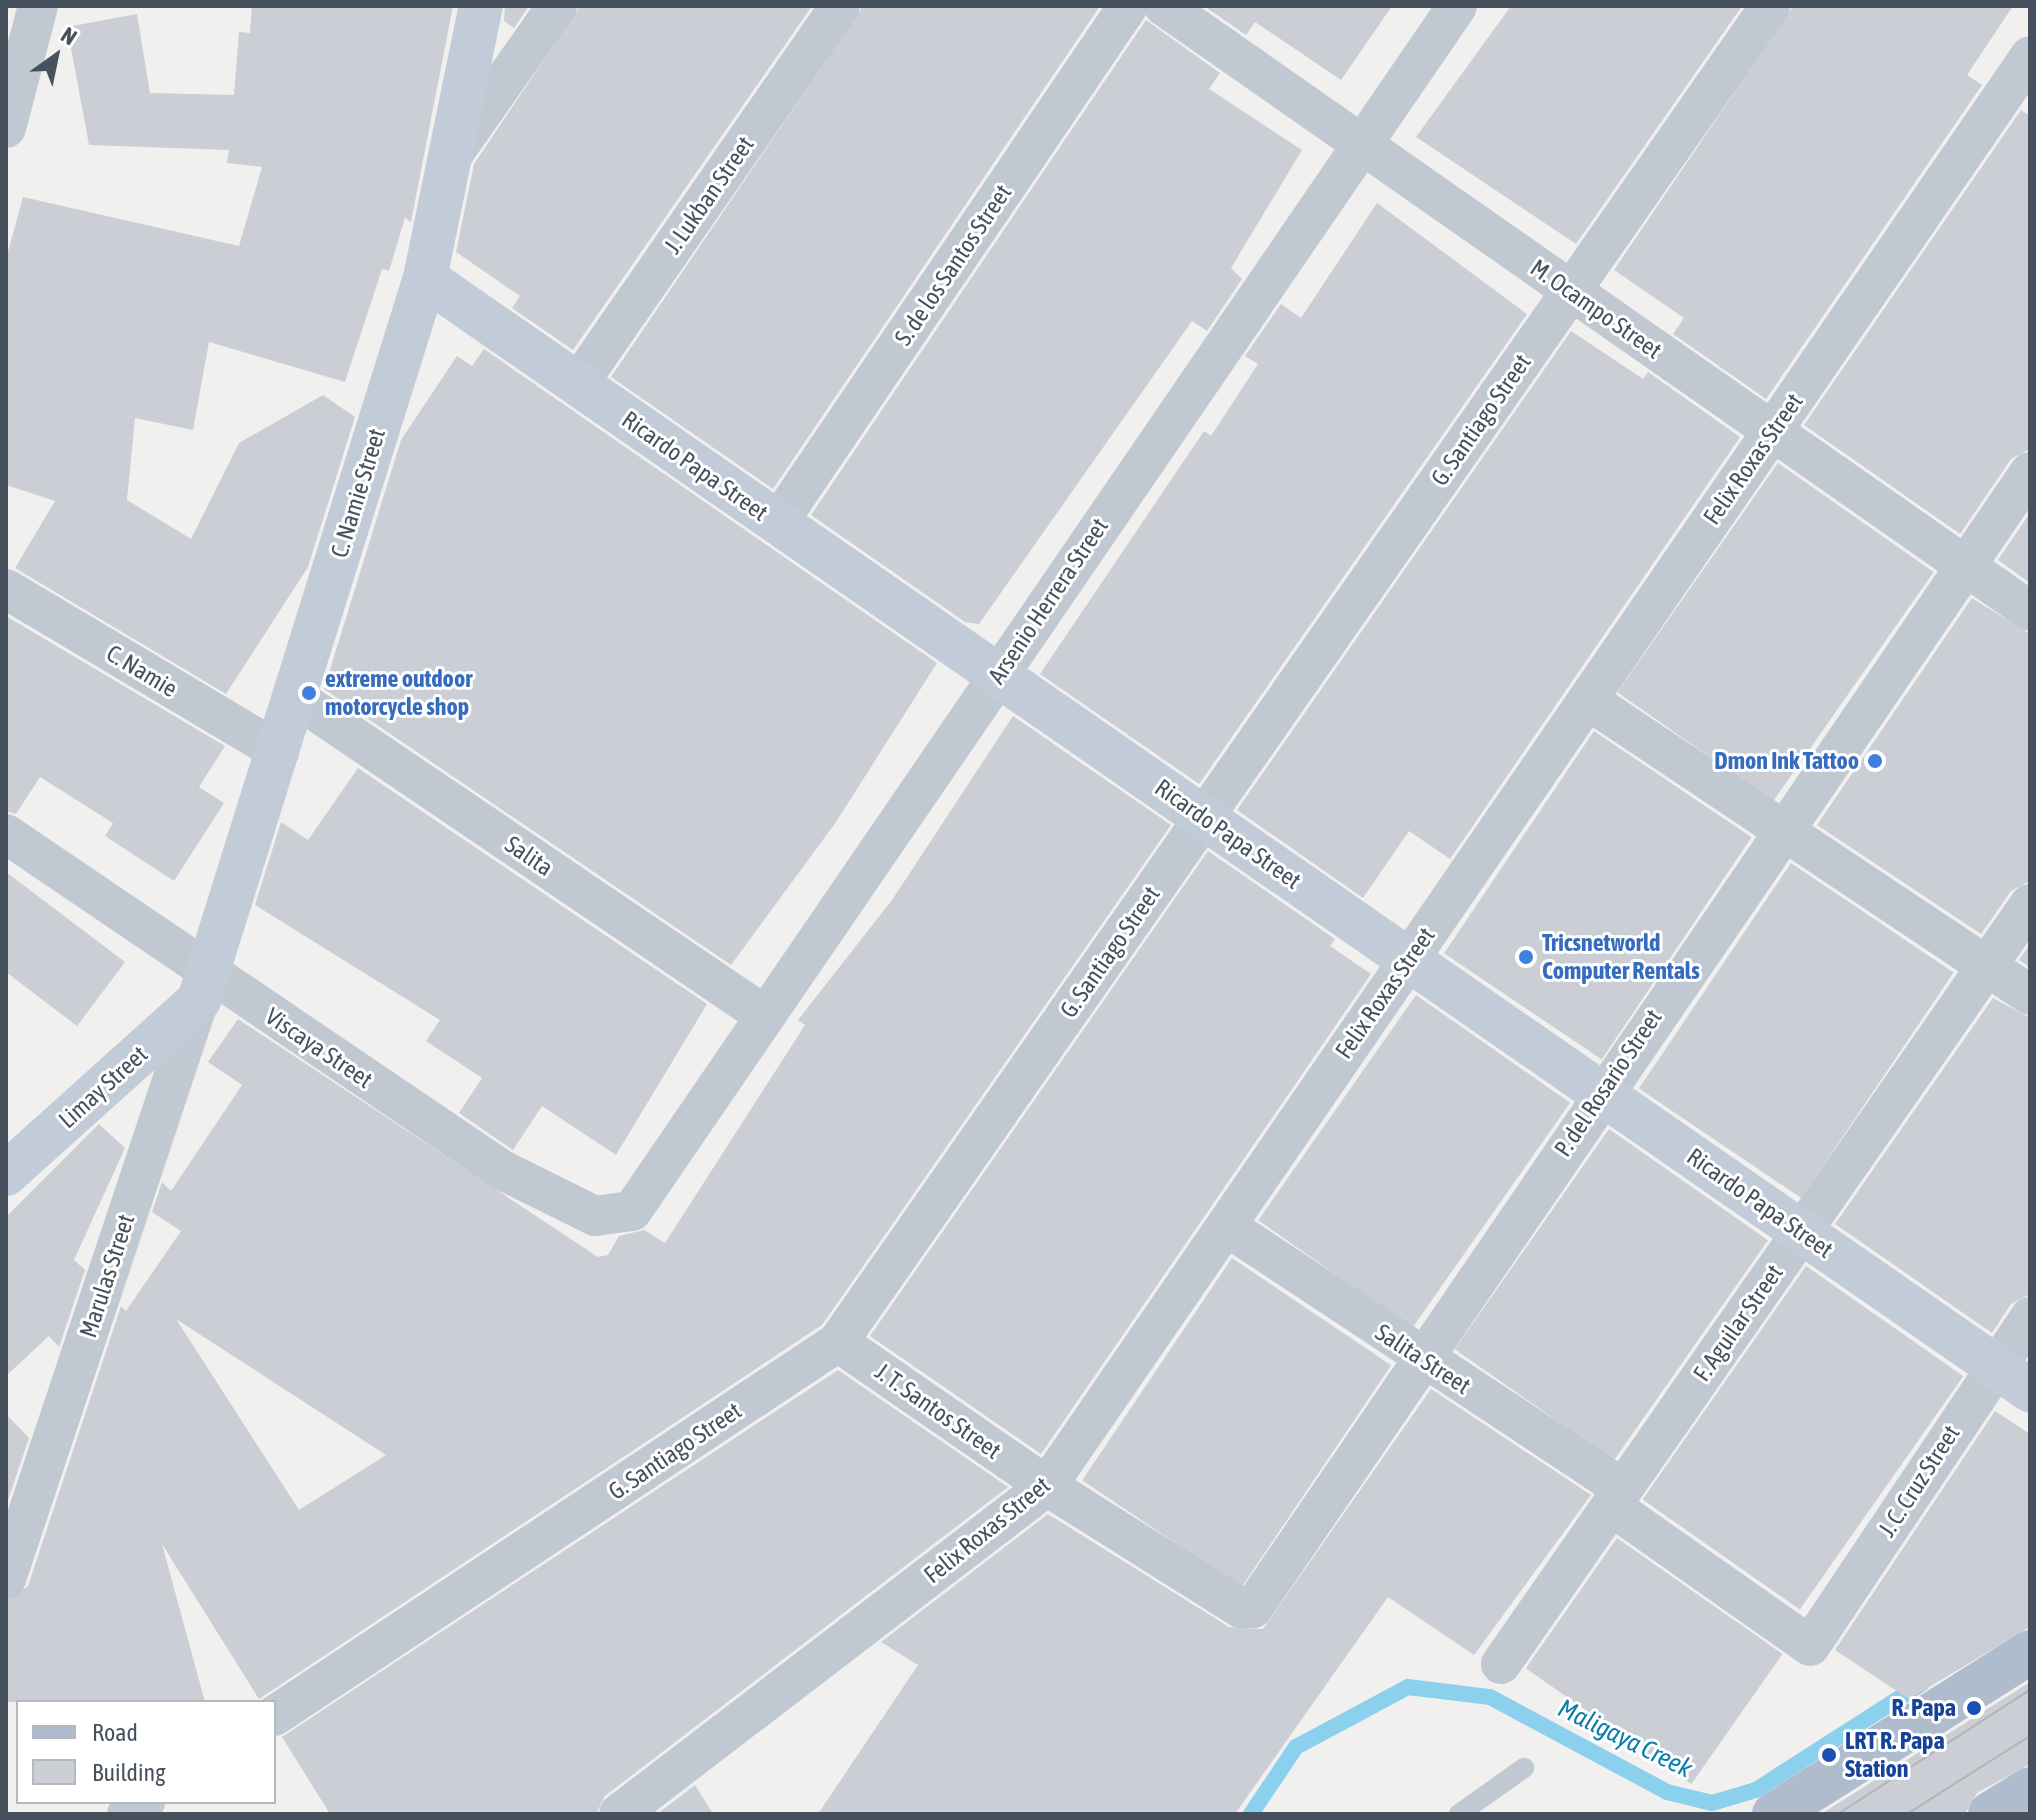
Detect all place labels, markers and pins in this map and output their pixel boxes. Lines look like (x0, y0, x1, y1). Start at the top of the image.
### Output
place label: extreme outdoor motorcycle shop (325, 665, 472, 721)
marker: extreme outdoor motorcycle shop (300, 684, 318, 702)
place label: Dmon Ink Tattoo (1714, 747, 1859, 775)
marker: Dmon Ink Tattoo (1866, 752, 1884, 770)
place label: Tricsnetworld Computer Rentals (1542, 929, 1700, 985)
marker: Tricsnetworld Computer Rentals (1517, 948, 1535, 966)
place label: R. Papa (1891, 1694, 1956, 1722)
marker: R. Papa (1963, 1697, 1985, 1719)
place label: LRT R. Papa Station (1845, 1727, 1945, 1783)
marker: LRT R. Papa Station (1820, 1746, 1838, 1764)

